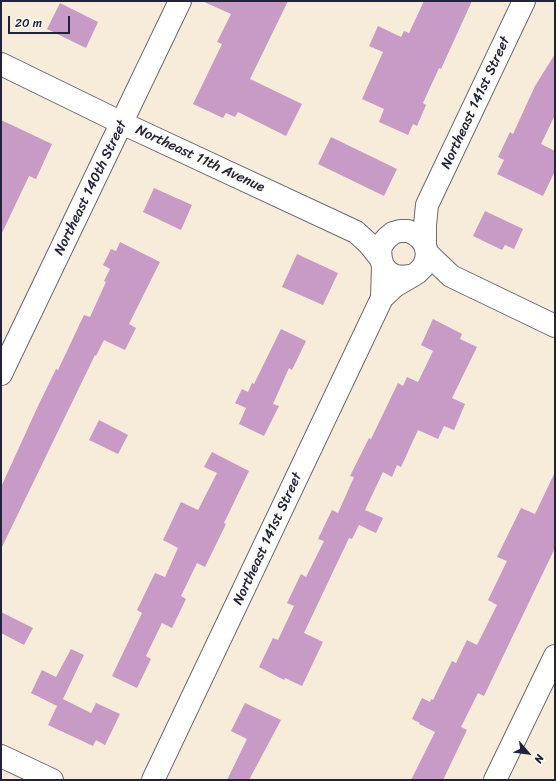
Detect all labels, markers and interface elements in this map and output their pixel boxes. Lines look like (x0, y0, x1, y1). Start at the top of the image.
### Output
scale bar (10, 8, 72, 34)
text: 20 m (15, 12, 42, 34)
street label: Northeast 141st Street (438, 34, 514, 172)
street label: Northeast 140th Street (51, 118, 131, 258)
street label: Northeast 11th Avenue (133, 122, 267, 196)
street label: Northeast 141st Street (230, 470, 306, 608)
north arrow (508, 733, 548, 773)
text: N (529, 751, 549, 767)

